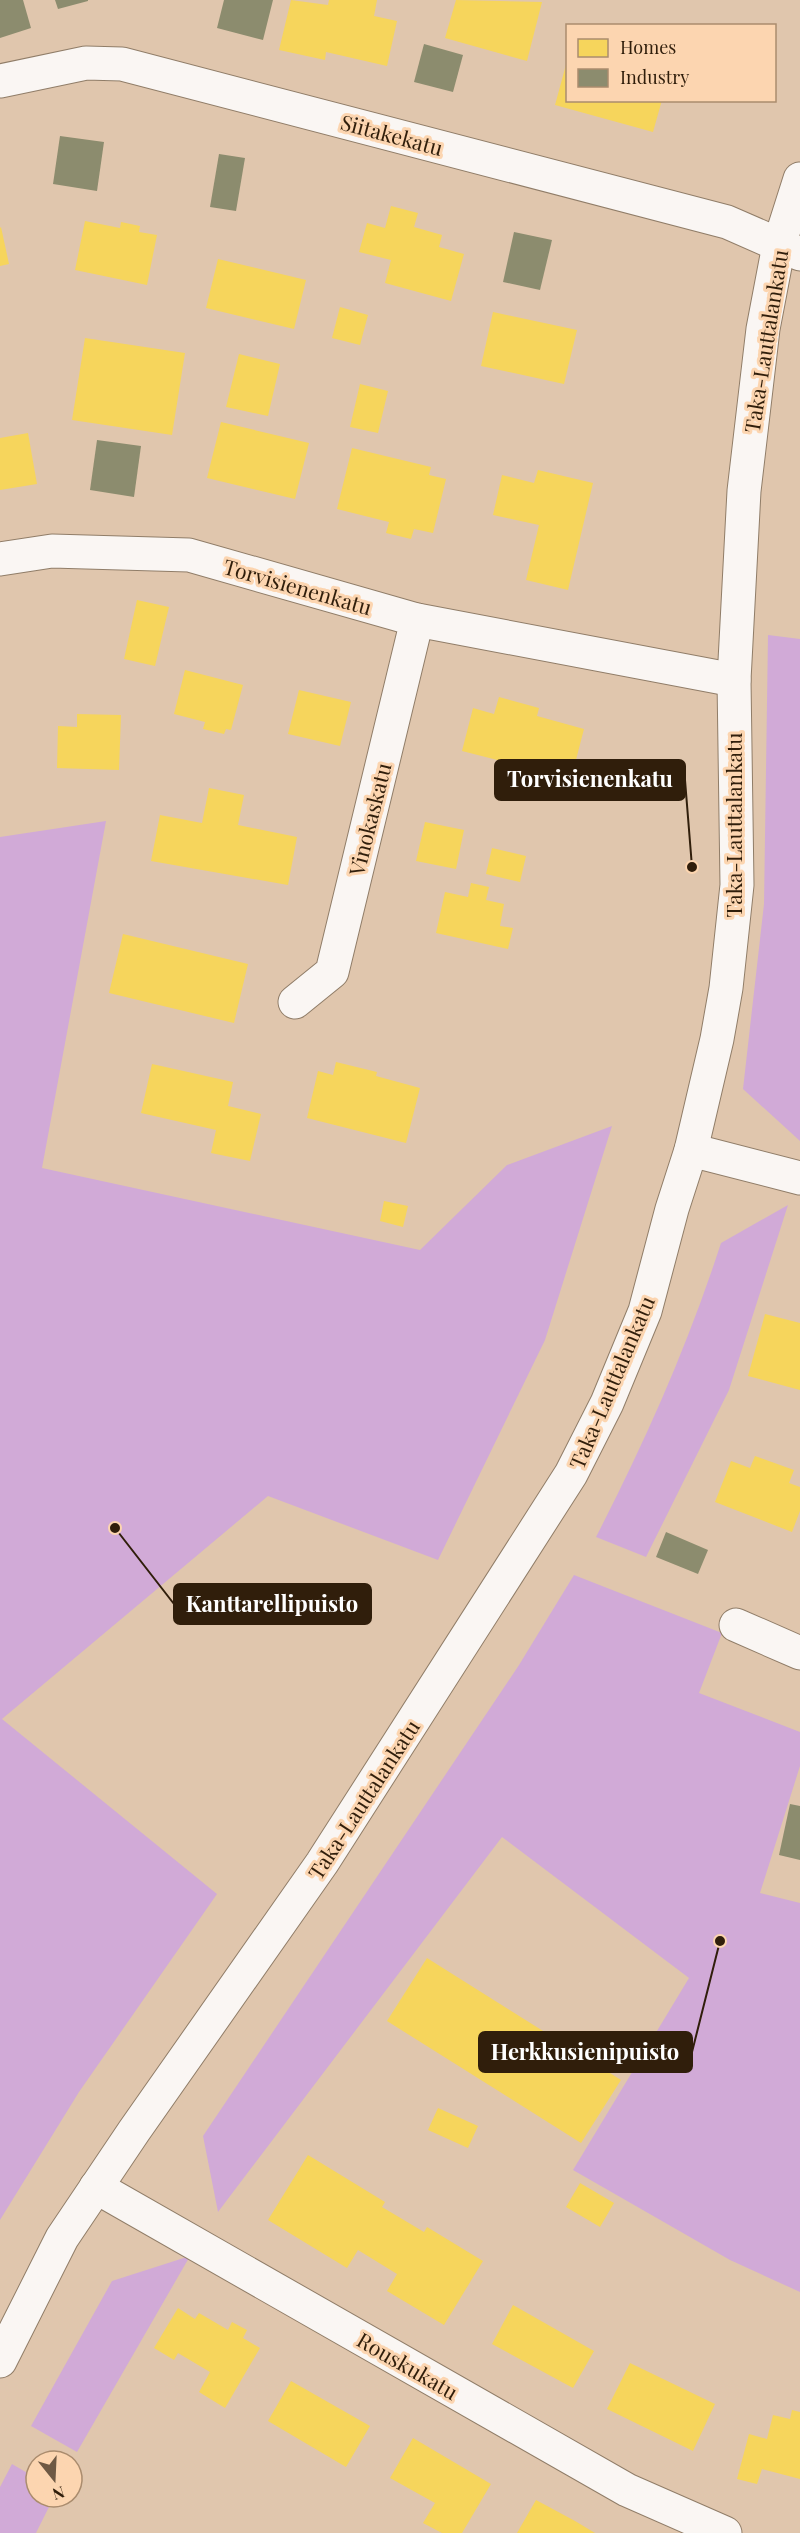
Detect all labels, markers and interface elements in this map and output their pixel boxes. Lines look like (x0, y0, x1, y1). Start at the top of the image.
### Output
legend (566, 24, 776, 102)
text: Homes (620, 35, 676, 59)
text: Industry (620, 65, 689, 89)
street label: Siitakekatu (338, 107, 446, 161)
street label: Taka-Lauttalankatu (737, 247, 793, 435)
street label: Torvisienenkatu (221, 551, 375, 621)
street label: Taka-Lauttalankatu (719, 732, 747, 918)
street label: Vinokaskatu (341, 760, 397, 879)
callout: Torvisienenkatu (495, 760, 685, 800)
text: Torvisienenkatu (507, 763, 673, 793)
street label: Taka-Lauttalankatu (562, 1291, 660, 1473)
callout: Kanttarellipuisto (174, 1584, 371, 1624)
text: Kanttarellipuisto (186, 1588, 358, 1618)
street label: Taka-Lauttalankatu (301, 1714, 425, 1884)
callout: Herkkusienipuisto (479, 2032, 692, 2072)
text: Herkkusienipuisto (491, 2036, 679, 2066)
street label: Rouskukatu (353, 2325, 463, 2405)
north arrow (24, 2449, 84, 2509)
text: N (50, 2482, 68, 2506)

